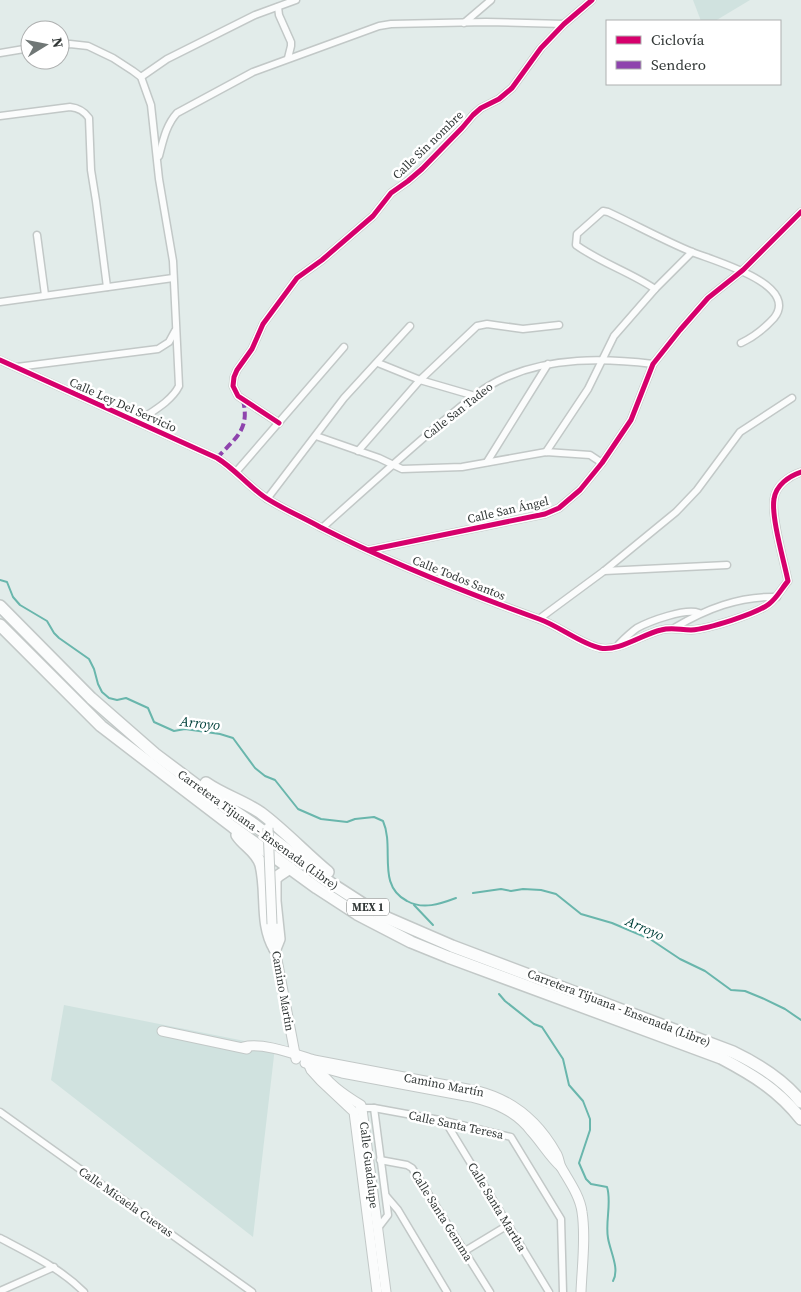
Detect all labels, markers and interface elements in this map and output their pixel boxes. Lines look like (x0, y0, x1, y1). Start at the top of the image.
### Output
north arrow (20, 20, 70, 70)
legend (606, 20, 781, 85)
text: Ciclovía (651, 29, 705, 50)
text: N (47, 36, 69, 50)
text: Sendero (651, 54, 706, 75)
street label: Calle Sin nombre (389, 107, 467, 183)
street label: Calle Ley Del Servicio (67, 374, 180, 436)
street label: Calle San Tadeo (420, 379, 496, 443)
street label: Calle San Ángel (466, 493, 551, 527)
street label: Calle Todos Santos (410, 552, 508, 604)
water label: Arroyo (178, 711, 221, 735)
street label: Carretera Tijuana - Ensenada (Libre) (174, 766, 342, 894)
road number: MEX 1 (347, 899, 389, 916)
water label: Arroyo (622, 910, 668, 945)
street label: Camino Martin (268, 950, 298, 1032)
street label: Carretera Tijuana - Ensenada (Libre) (525, 966, 713, 1050)
street label: Camino Martín (403, 1069, 485, 1101)
street label: Calle Santa Teresa (407, 1107, 506, 1143)
street label: Calle Guadalupe (356, 1121, 382, 1209)
street label: Calle Santa Martha (464, 1160, 530, 1255)
street label: Calle Micaela Cuevas (76, 1163, 176, 1241)
street label: Calle Santa Gemma (408, 1168, 477, 1265)

